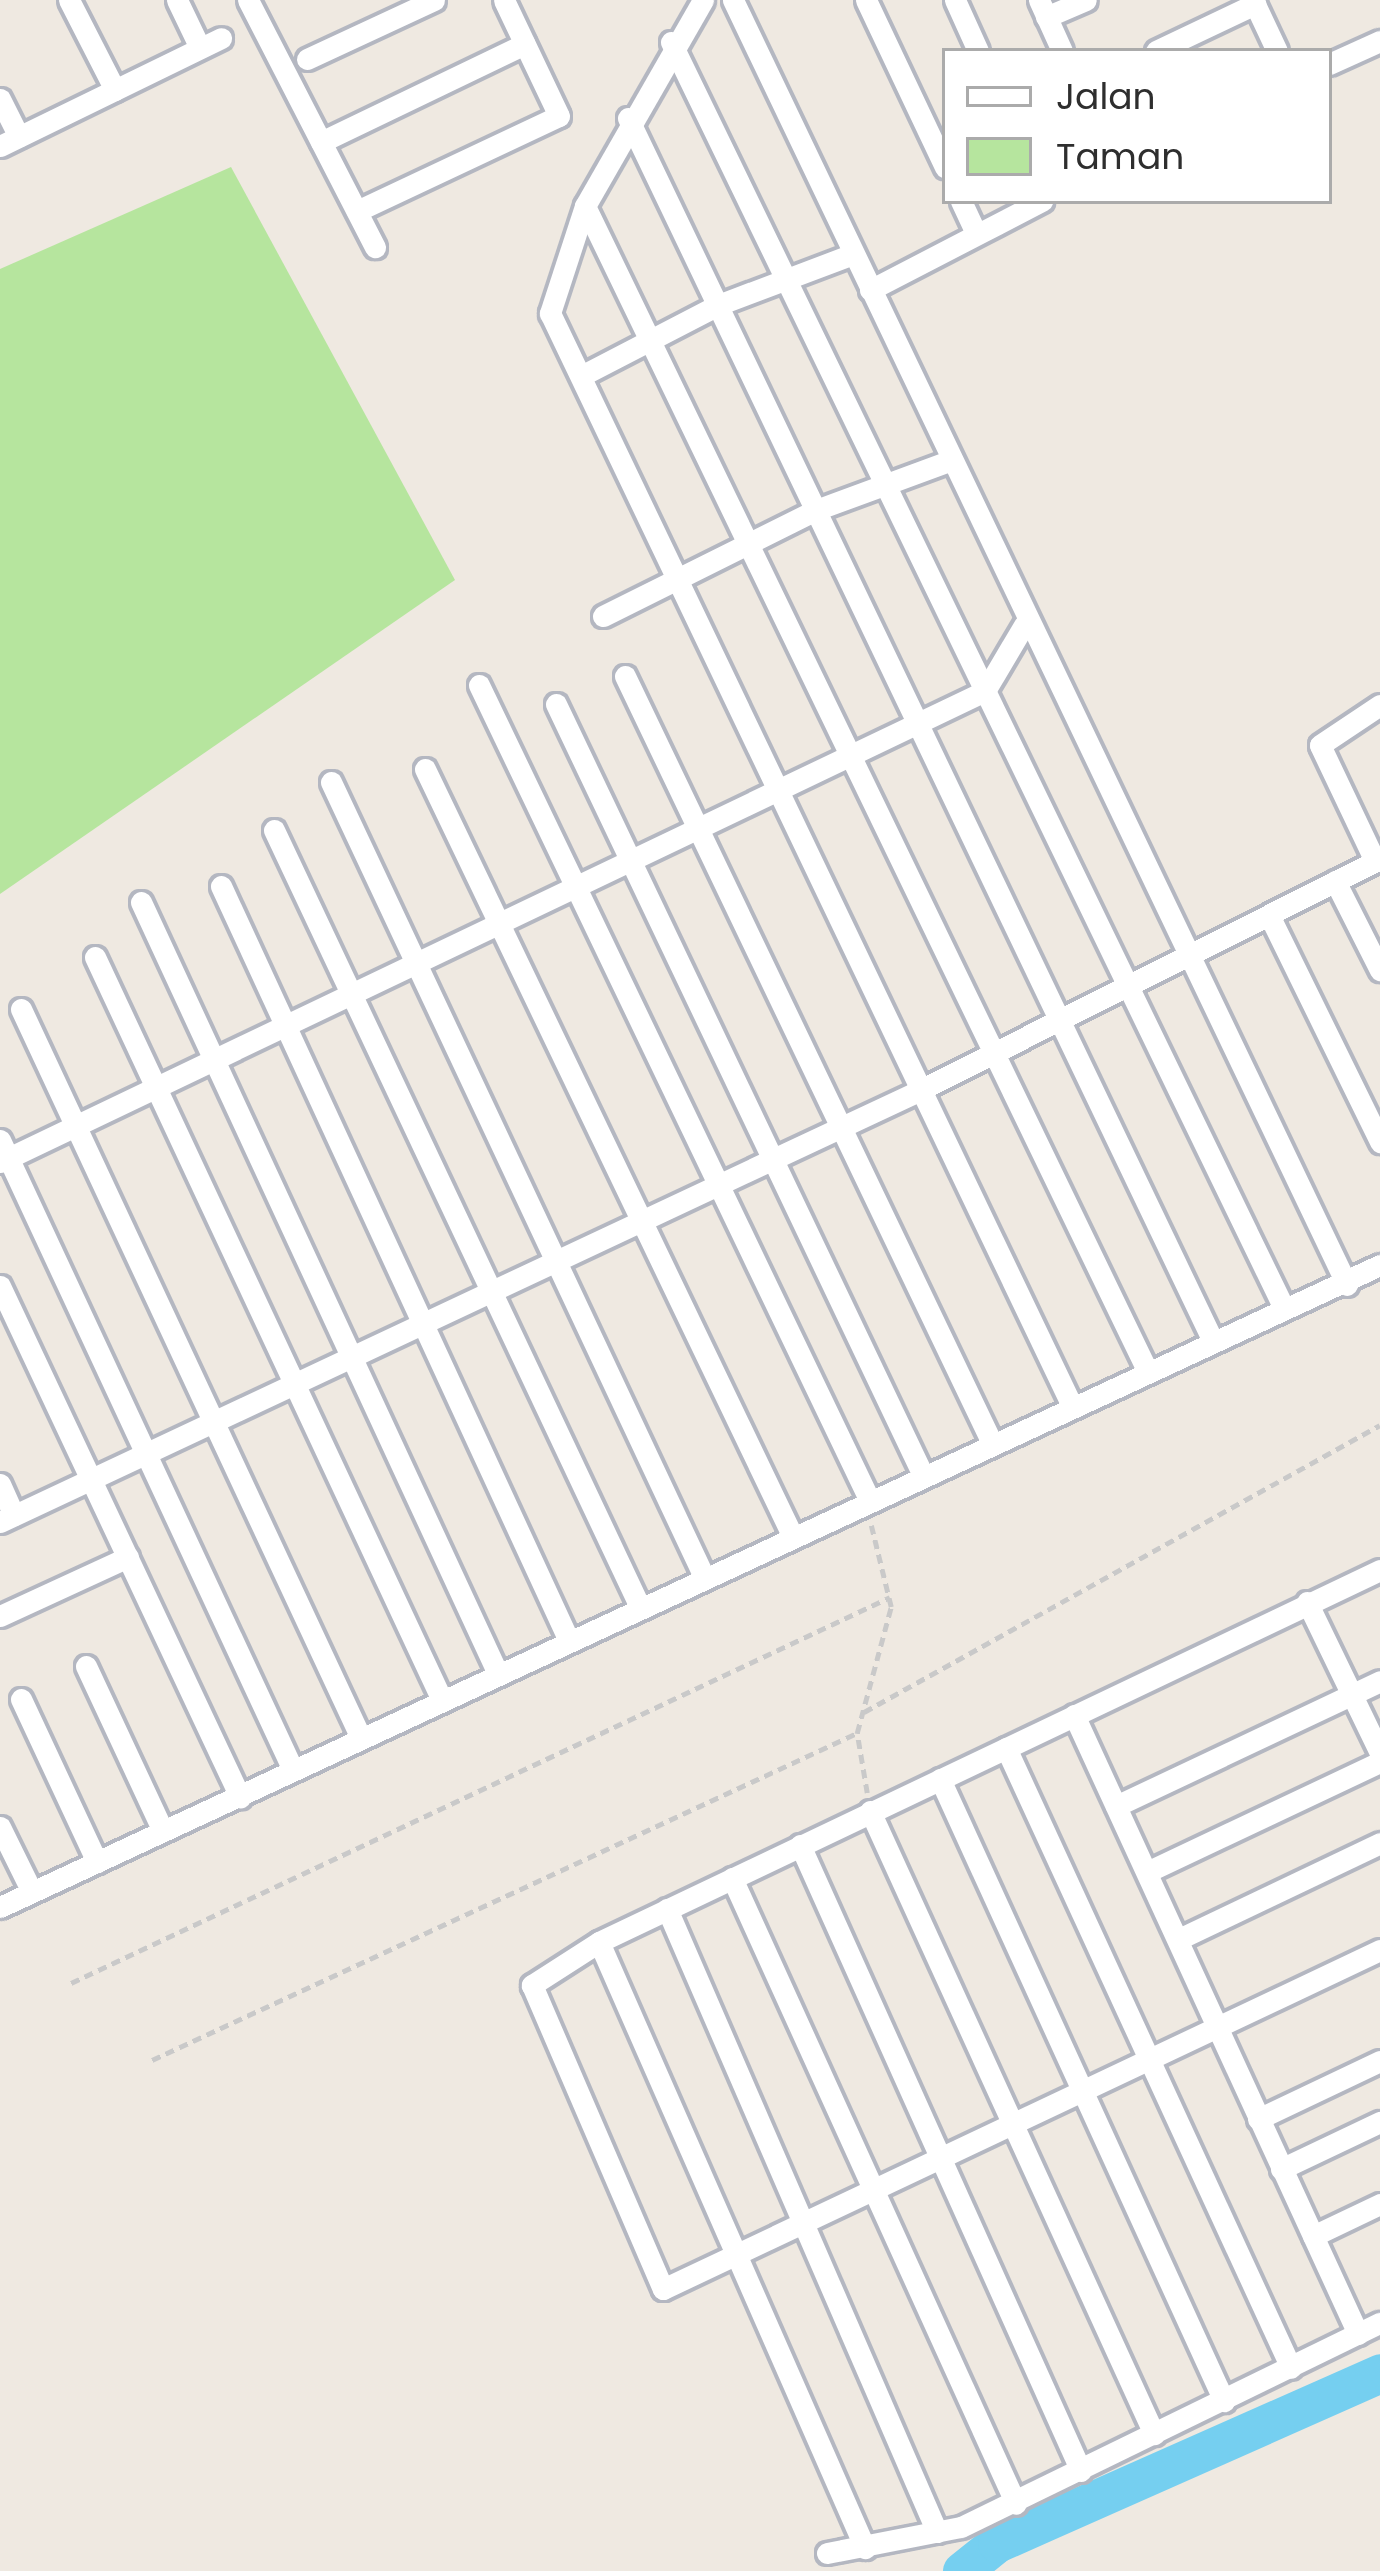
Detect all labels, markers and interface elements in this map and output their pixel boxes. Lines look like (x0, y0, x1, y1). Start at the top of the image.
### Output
legend (942, 48, 1332, 204)
text: Jalan (1056, 71, 1156, 122)
text: Taman (1056, 131, 1184, 182)

